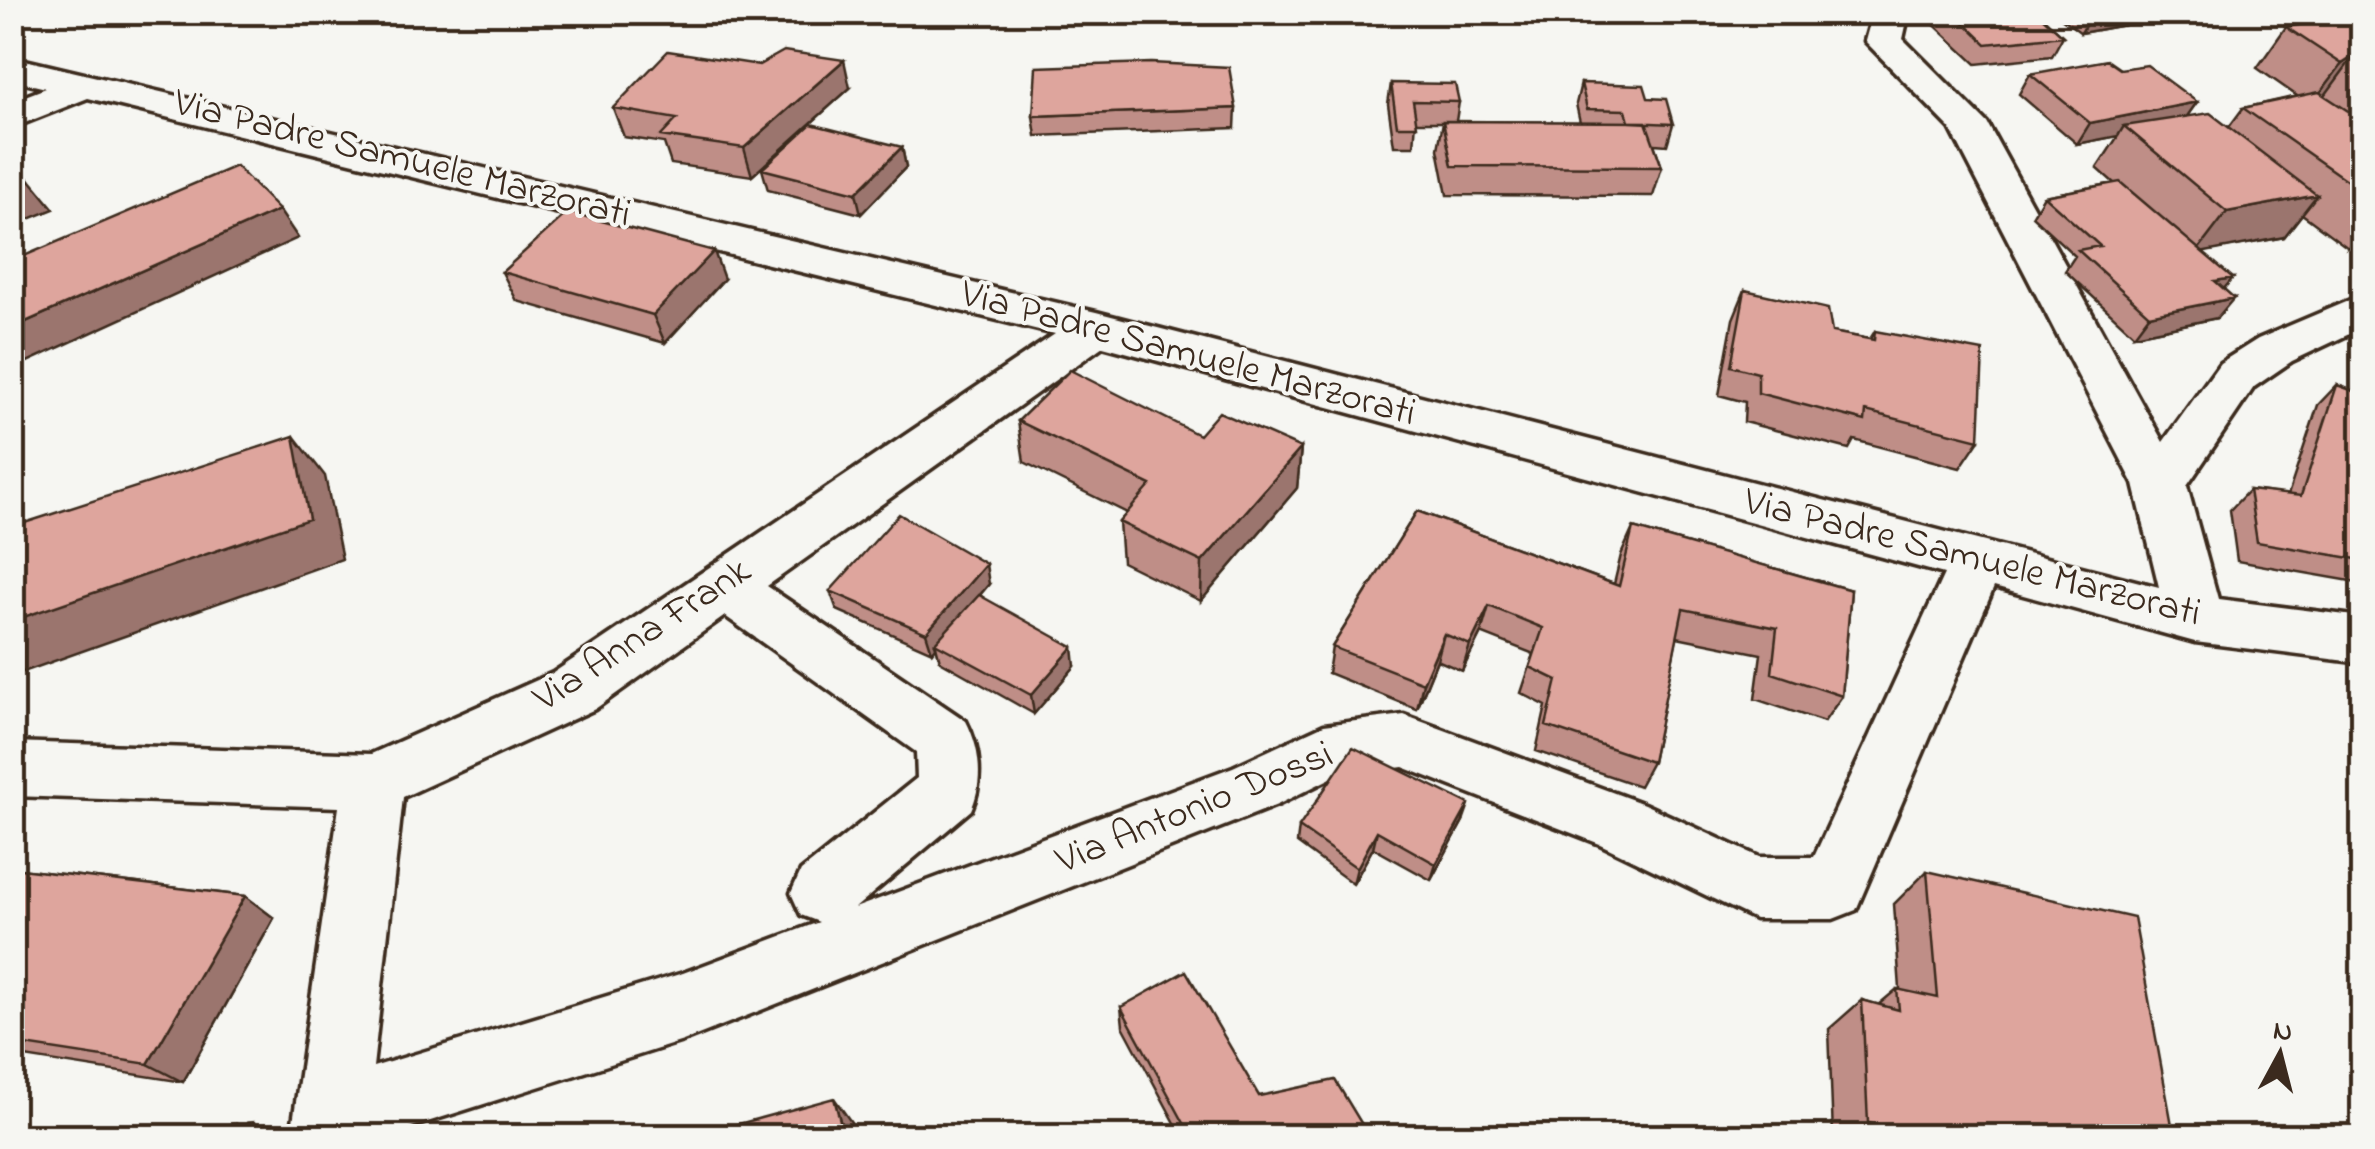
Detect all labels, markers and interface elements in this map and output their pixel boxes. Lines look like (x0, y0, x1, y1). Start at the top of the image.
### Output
street label: Via Padre Samuele Marzorati (166, 74, 637, 245)
street label: Via Padre Samuele Marzorati (953, 266, 1422, 444)
street label: Via Padre Samuele Marzorati (1736, 473, 2207, 644)
street label: Via Anna Frank (522, 543, 764, 729)
street label: Via Antonio Dossi (1047, 727, 1342, 892)
north arrow (2230, 1004, 2330, 1104)
text: N (2271, 1011, 2295, 1054)

